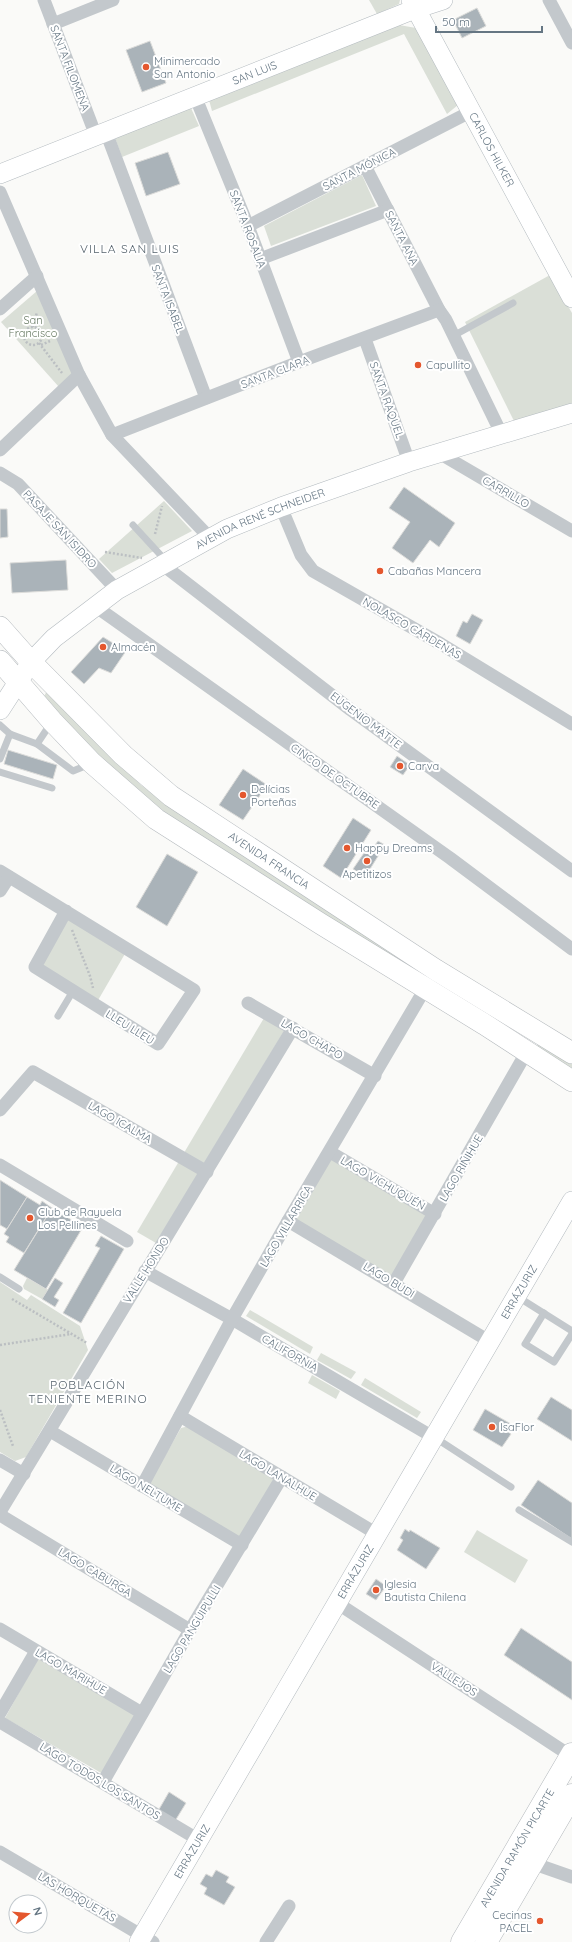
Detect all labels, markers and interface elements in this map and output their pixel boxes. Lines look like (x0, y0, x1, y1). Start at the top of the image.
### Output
scale bar (436, 8, 542, 34)
text: 50 m (442, 14, 470, 29)
street label: SANTA FILOMENA (47, 23, 93, 113)
place label: Minimercado San Antonio (154, 54, 220, 81)
street label: SAN LUIS (230, 58, 279, 88)
marker: Minimercado San Antonio (141, 62, 151, 72)
street label: CARLOS HILKER (466, 110, 518, 189)
street label: SANTA MÓNICA (320, 145, 398, 193)
street label: SANTA ROSALIA (227, 188, 269, 270)
street label: SANTA ANA (382, 208, 422, 268)
district label: VILLA SAN LUIS (80, 241, 180, 256)
street label: SANTA ISABEL (148, 262, 188, 336)
park label: San Francisco (9, 313, 58, 340)
street label: SANTA CLARA (239, 353, 311, 391)
place label: Capullito (426, 358, 471, 372)
street label: SANTA RAQUEL (367, 360, 407, 440)
marker: Capullito (413, 360, 423, 370)
street label: CARRILLO (480, 473, 532, 511)
street label: AVENIDA RENÉ SCHNEIDER (193, 485, 327, 552)
street label: PASAJE SAN ISIDRO (20, 487, 100, 571)
place label: Cabañas Mancera (388, 564, 481, 578)
marker: Cabañas Mancera (375, 566, 385, 576)
street label: NOLASCO CÁRDENAS (360, 594, 464, 662)
place label: Almacén (111, 640, 156, 654)
marker: Almacén (98, 642, 108, 652)
street label: EUGENIO MATTE (328, 689, 404, 751)
street label: CINCO DE OCTUBRE (288, 740, 382, 812)
place label: Carva (408, 759, 439, 773)
marker: Carva (395, 761, 405, 771)
place label: Delícias Porteñas (251, 782, 296, 809)
marker: Delícias Porteñas (238, 790, 248, 800)
street label: AVENIDA FRANCIA (226, 829, 312, 892)
place label: Happy Dreams (355, 841, 432, 855)
marker: Happy Dreams (342, 843, 352, 853)
marker: Apetitizos (362, 856, 372, 866)
place label: Apetitizos (342, 867, 392, 881)
street label: LLEU LLEU (103, 1007, 157, 1047)
street label: LAGO CHAPO (279, 1016, 345, 1062)
street label: LAGO ICALMA (86, 1098, 154, 1146)
street label: LAGO RIÑIHUE (436, 1132, 486, 1204)
street label: LAGO VICHUQUÉN (338, 1153, 428, 1213)
street label: LAGO VILLARRICA (257, 1182, 315, 1270)
place label: Club de Rayuela Los Pellines (38, 1205, 121, 1232)
marker: Club de Rayuela Los Pellines (25, 1213, 35, 1223)
street label: VALLE HONDO (120, 1234, 172, 1306)
street label: LAGO BUDI (361, 1259, 417, 1301)
street label: ERRÁZURIZ (498, 1262, 540, 1321)
street label: CALIFORNIA (259, 1331, 321, 1375)
district label: POBLACIÓN TENIENTE MERINO (28, 1377, 148, 1406)
place label: IsaFlor (500, 1420, 535, 1434)
marker: IsaFlor (487, 1422, 497, 1432)
street label: LAGO LANALHUE (237, 1446, 319, 1504)
street label: LAGO NELTUME (108, 1461, 184, 1515)
street label: ERRÁZURIZ (334, 1542, 377, 1601)
street label: LAGO CABURGA (56, 1545, 134, 1599)
place label: Iglesia Bautista Chilena (384, 1577, 466, 1604)
street label: LAGO PANGUIPULLI (160, 1582, 224, 1676)
marker: Iglesia Bautista Chilena (371, 1585, 381, 1595)
street label: LAGO MARIHUE (33, 1645, 109, 1697)
street label: VALLEJOS (428, 1659, 480, 1699)
street label: LAGO TODOS LOS SANTOS (37, 1739, 163, 1823)
street label: AVENIDA RAMÓN PICARTE (477, 1786, 557, 1910)
street label: ERRÁZURIZ (171, 1822, 213, 1881)
street label: LAS HORQUETAS (35, 1869, 119, 1925)
north arrow (8, 1894, 48, 1934)
text: N (30, 1905, 45, 1917)
place label: Cecinas PACEL (492, 1908, 532, 1935)
marker: Cecinas PACEL (535, 1916, 545, 1926)

